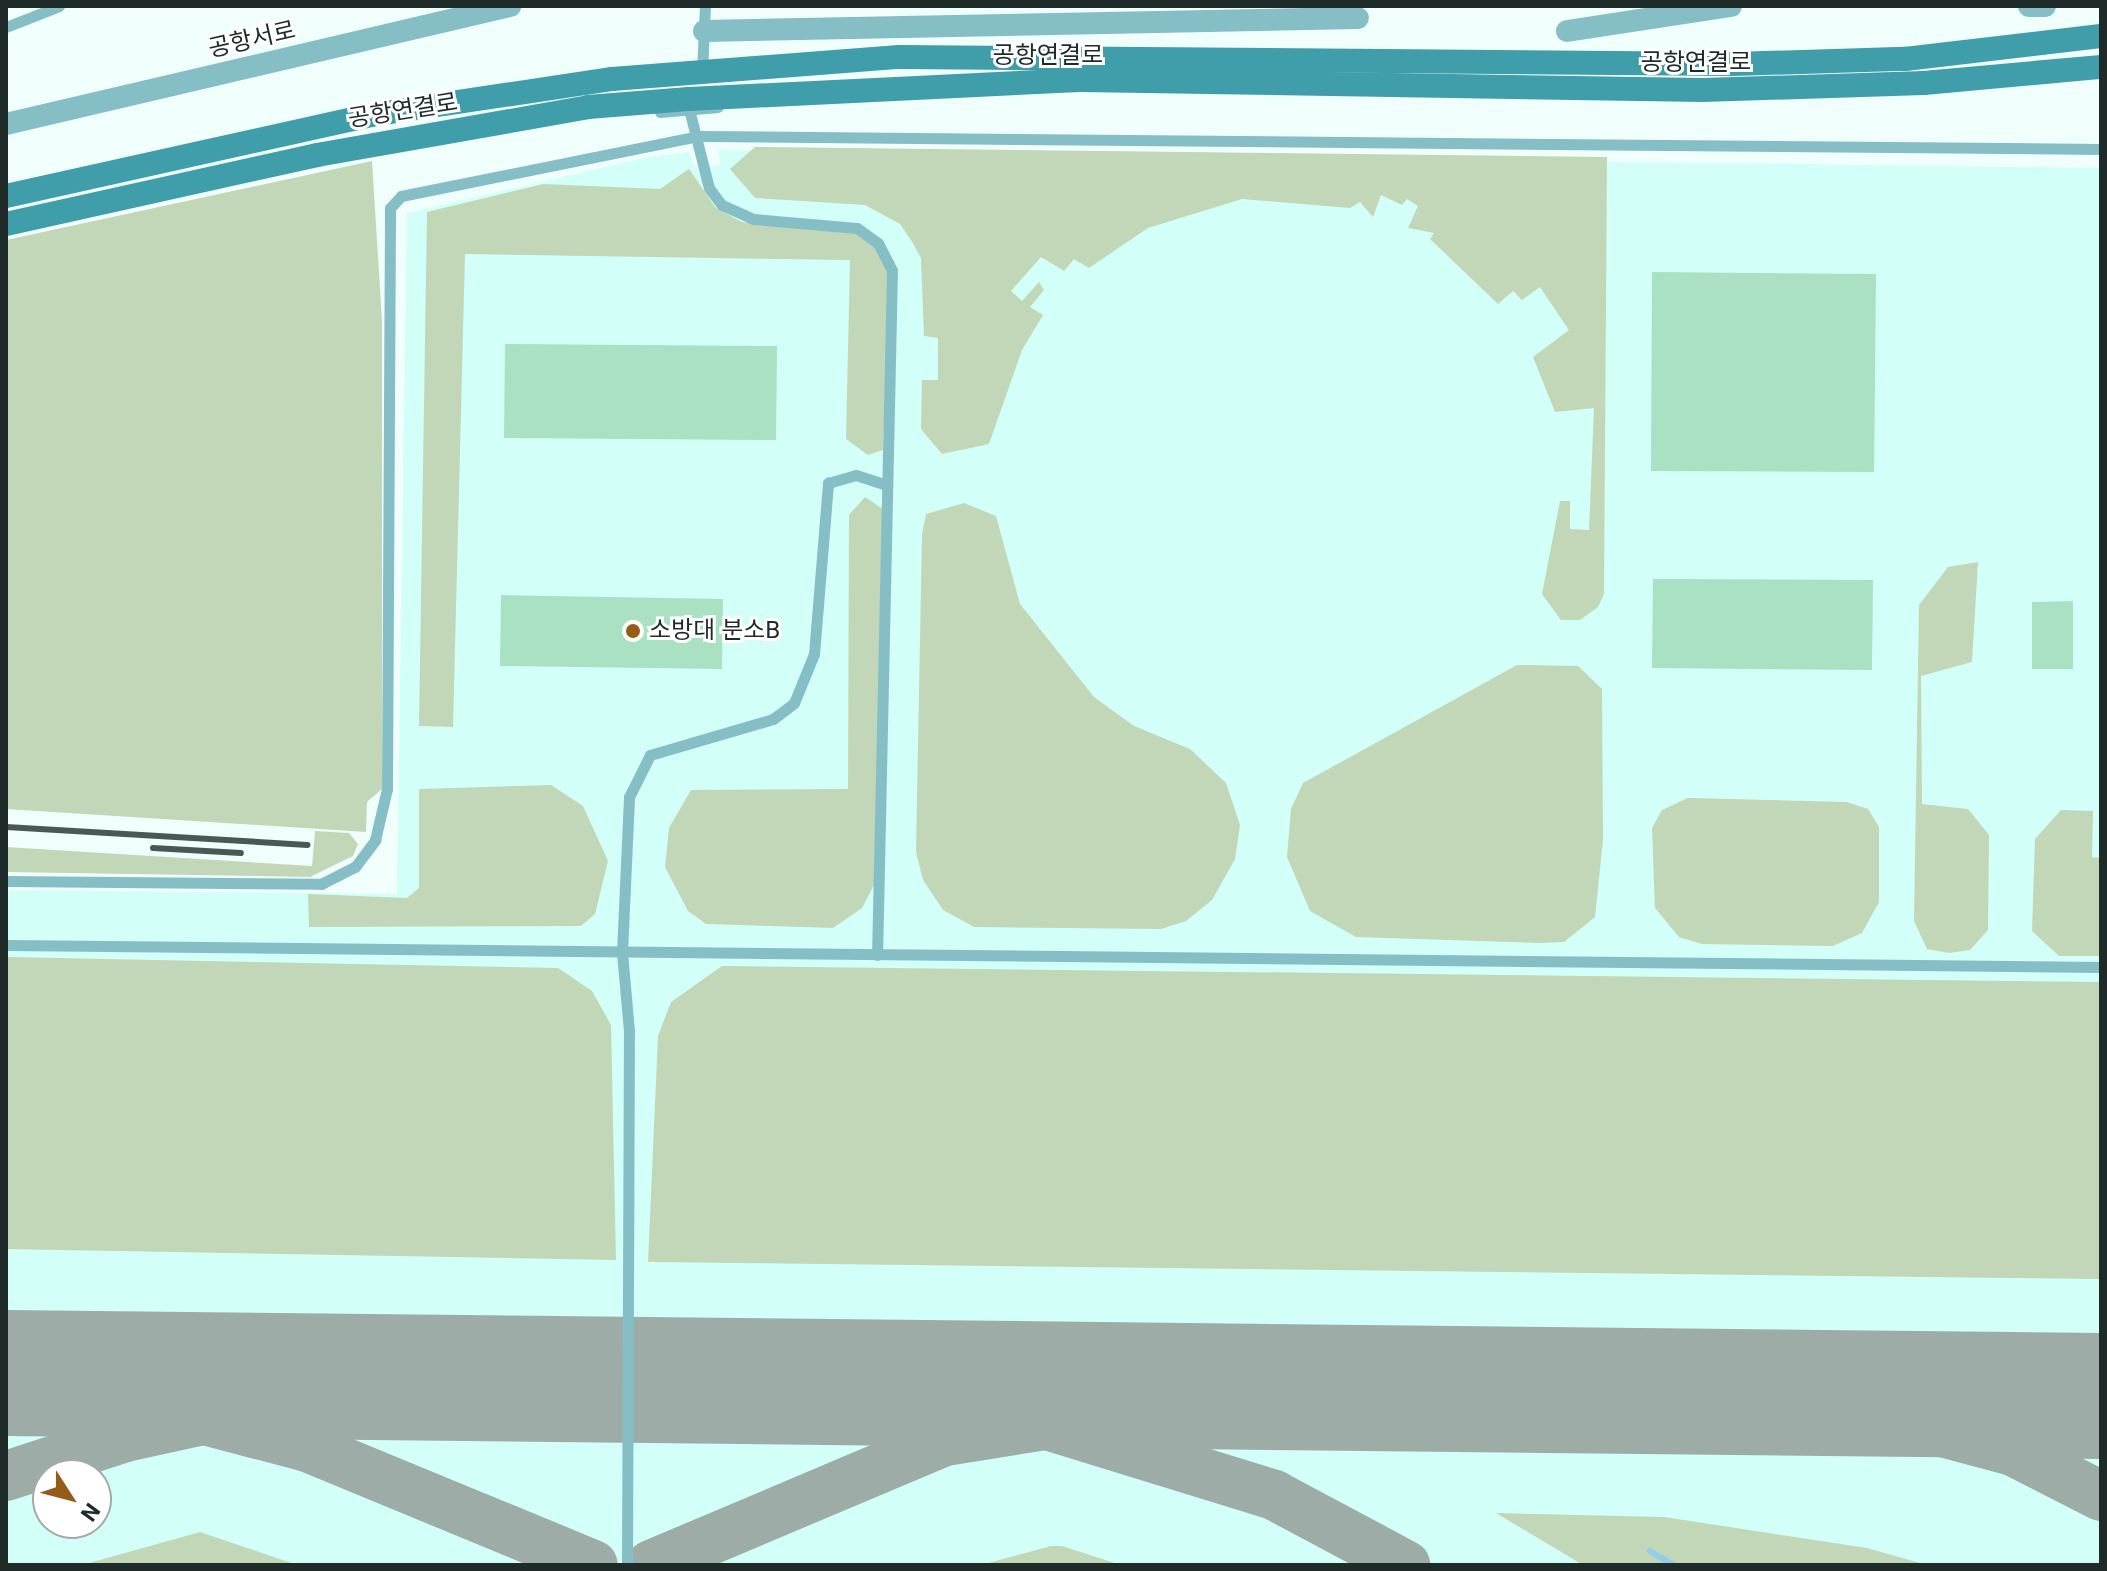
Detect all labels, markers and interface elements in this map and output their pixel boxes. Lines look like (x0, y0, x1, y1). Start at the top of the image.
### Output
street label: 공항서로 (206, 16, 298, 64)
street label: 공항연결로 (993, 42, 1103, 70)
street label: 공항연결로 (1641, 49, 1751, 77)
street label: 공항연결로 (346, 88, 460, 134)
place label: 소방대 분소B (649, 617, 780, 645)
marker: 소방대 분소B (624, 622, 642, 640)
north arrow (32, 1459, 112, 1539)
text: N (76, 1499, 105, 1526)

